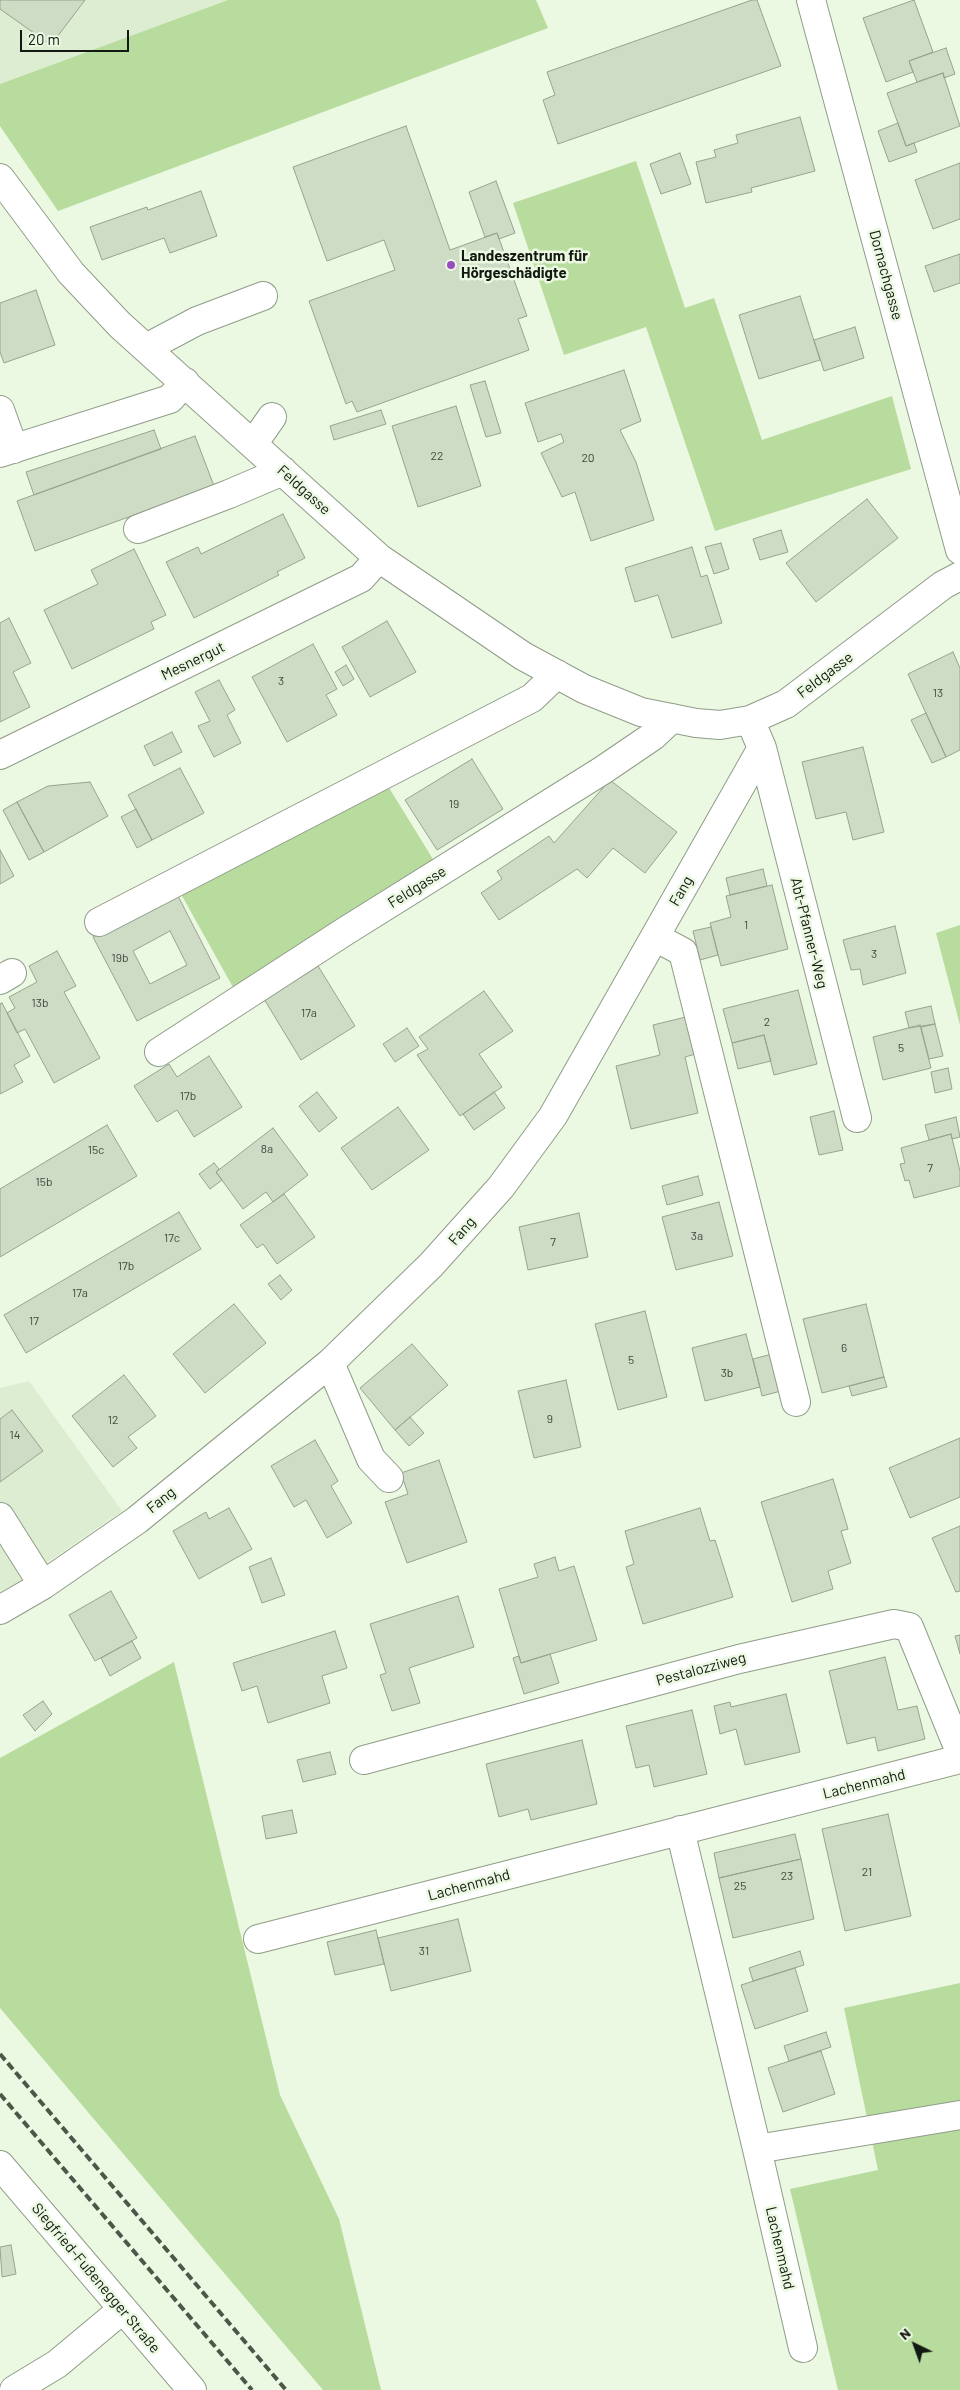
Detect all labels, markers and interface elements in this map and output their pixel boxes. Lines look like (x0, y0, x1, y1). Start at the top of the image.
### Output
scale bar (22, 20, 131, 52)
text: 20 m (28, 30, 60, 48)
street label: Dornachgasse (865, 228, 907, 322)
place label: Landeszentrum für Hörgeschädigte (461, 247, 588, 282)
marker: Landeszentrum für Hörgeschädigte (445, 259, 457, 271)
house number: 22 (431, 449, 443, 463)
house number: 20 (581, 451, 595, 465)
street label: Feldgasse (274, 461, 334, 519)
street label: Mesnergut (158, 638, 228, 684)
street label: Feldgasse (793, 648, 857, 702)
house number: 3 (278, 674, 284, 688)
house number: 13 (933, 686, 943, 700)
house number: 19 (449, 797, 459, 811)
street label: Feldgasse (384, 862, 450, 912)
street label: Fang (665, 873, 697, 909)
street label: Abt-Pfanner-Weg (786, 876, 832, 990)
house number: 1 (744, 918, 748, 932)
house number: 3 (871, 947, 877, 961)
house number: 19b (111, 951, 129, 965)
house number: 13b (32, 996, 48, 1010)
house number: 17a (301, 1006, 317, 1020)
house number: 2 (764, 1015, 770, 1029)
house number: 5 (898, 1041, 904, 1055)
house number: 17b (180, 1089, 196, 1103)
house number: 8a (261, 1142, 273, 1156)
house number: 15c (88, 1143, 104, 1157)
house number: 7 (927, 1161, 933, 1175)
house number: 15b (36, 1175, 52, 1189)
street label: Fang (445, 1213, 479, 1249)
house number: 3a (691, 1229, 703, 1243)
house number: 17c (164, 1231, 180, 1245)
house number: 7 (550, 1235, 556, 1249)
house number: 17b (118, 1259, 134, 1273)
house number: 17a (72, 1286, 88, 1300)
house number: 17 (29, 1314, 39, 1328)
house number: 6 (841, 1341, 847, 1355)
house number: 5 (628, 1353, 634, 1367)
house number: 3b (721, 1366, 733, 1380)
house number: 9 (547, 1412, 553, 1426)
house number: 12 (108, 1413, 118, 1427)
house number: 14 (10, 1428, 20, 1442)
street label: Fang (143, 1483, 179, 1517)
street label: Pestalozziweg (654, 1648, 748, 1690)
street label: Lachenmahd (821, 1765, 907, 1803)
street label: Lachenmahd (426, 1865, 512, 1905)
house number: 21 (862, 1865, 872, 1879)
house number: 23 (781, 1869, 793, 1883)
house number: 25 (734, 1879, 746, 1893)
house number: 31 (419, 1944, 429, 1958)
street label: Siegfried-Fußenegger Straße (28, 2199, 164, 2357)
street label: Lachenmahd (762, 2205, 798, 2291)
north arrow (890, 2320, 940, 2370)
text: N (895, 2324, 914, 2343)

